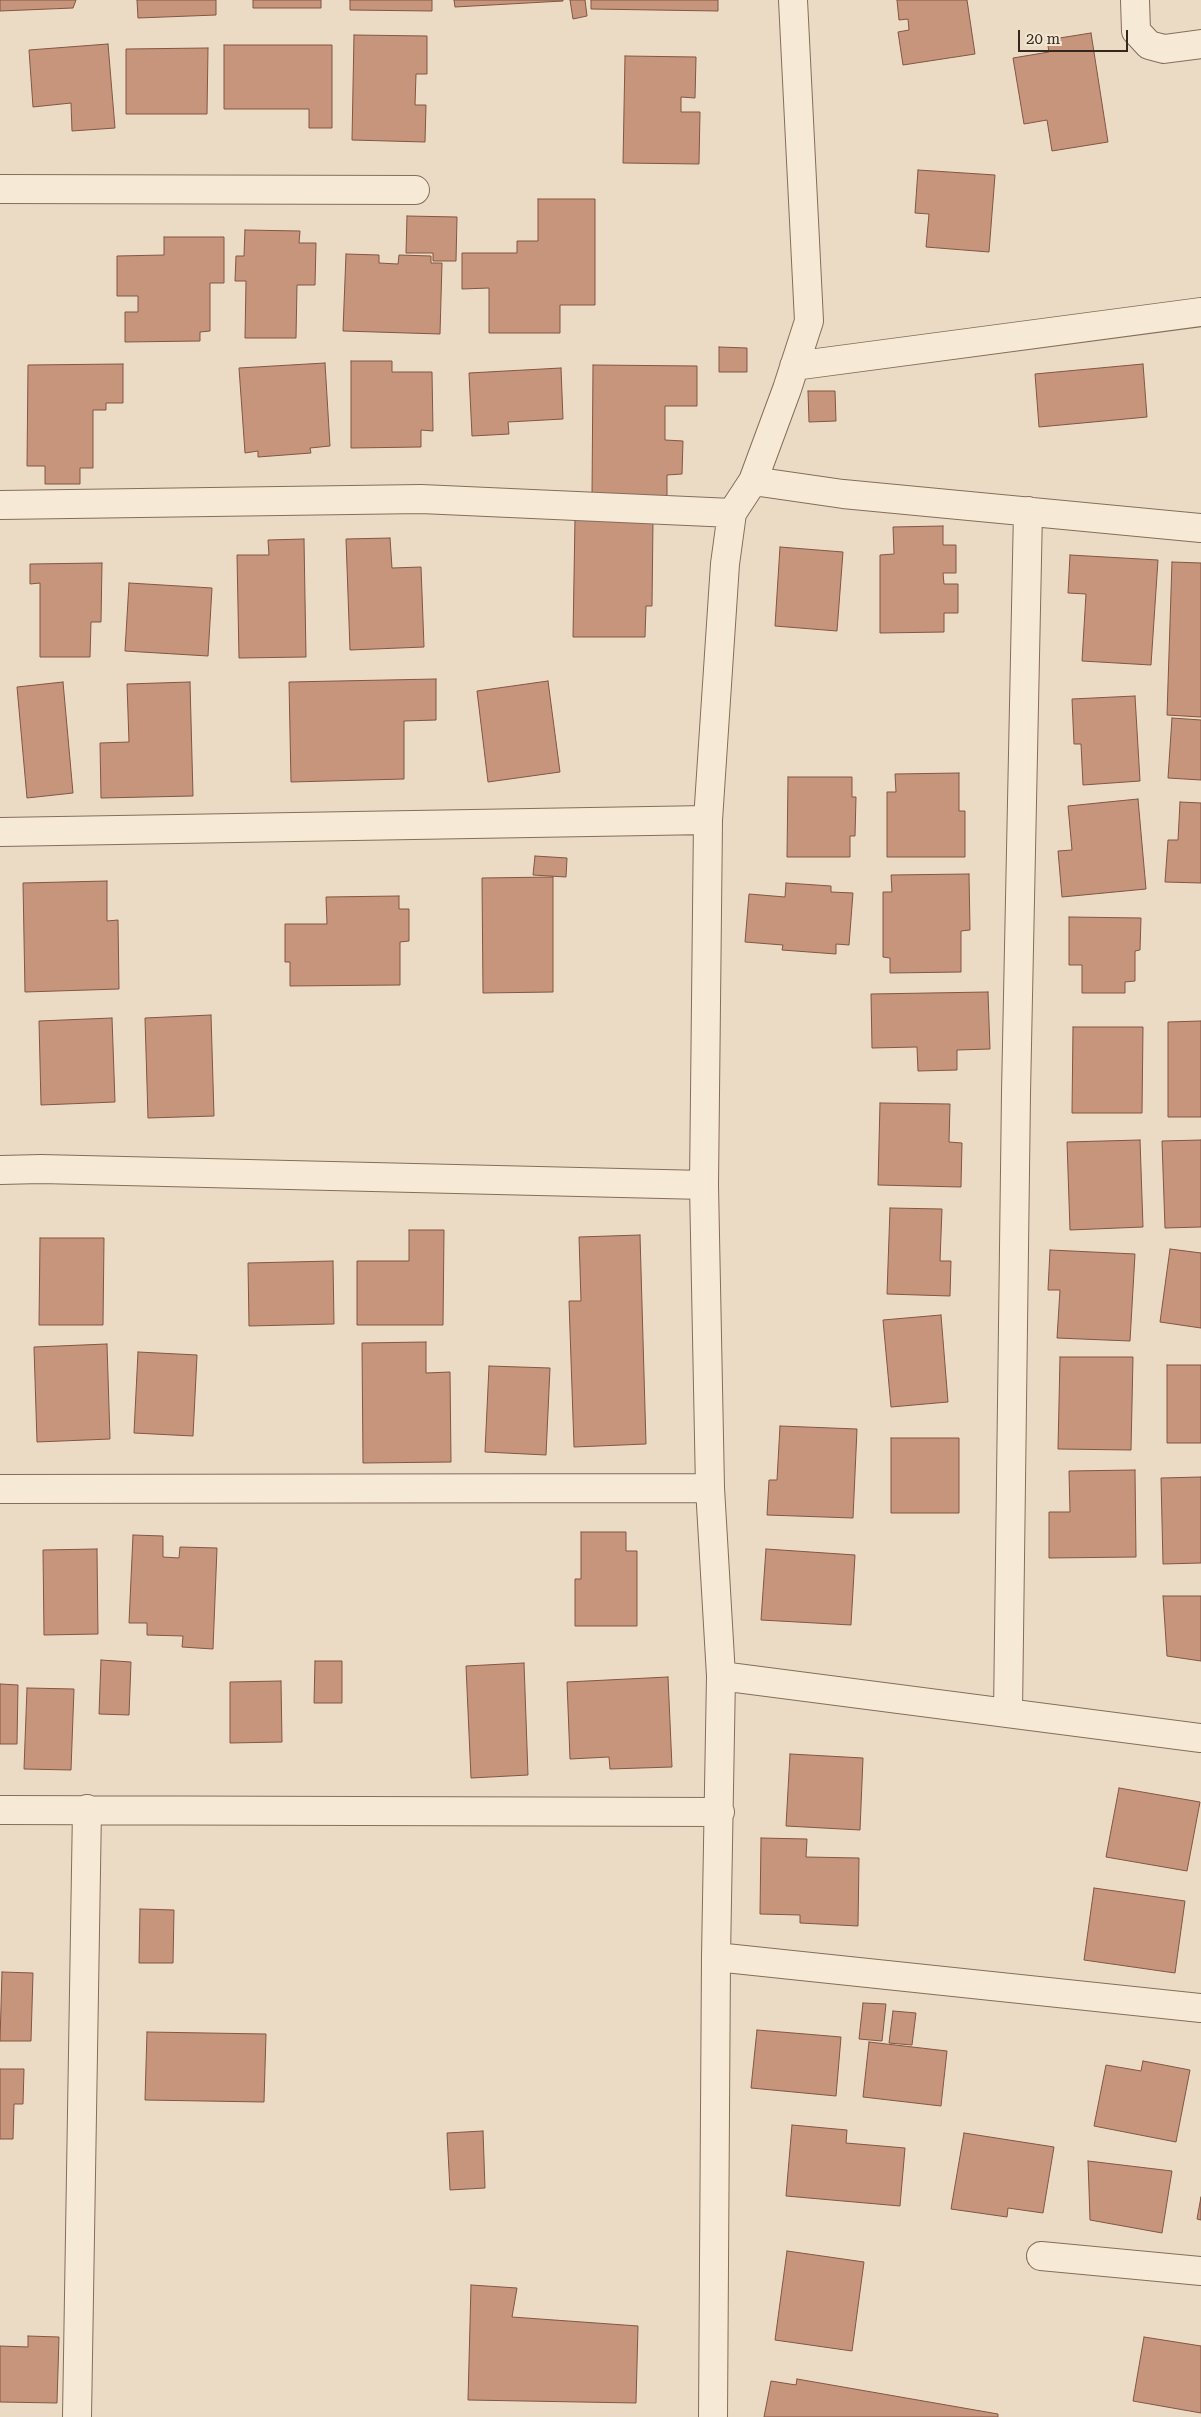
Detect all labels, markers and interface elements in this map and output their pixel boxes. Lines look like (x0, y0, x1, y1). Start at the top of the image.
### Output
scale bar (1021, 20, 1131, 52)
text: 20 m (1026, 30, 1060, 48)

